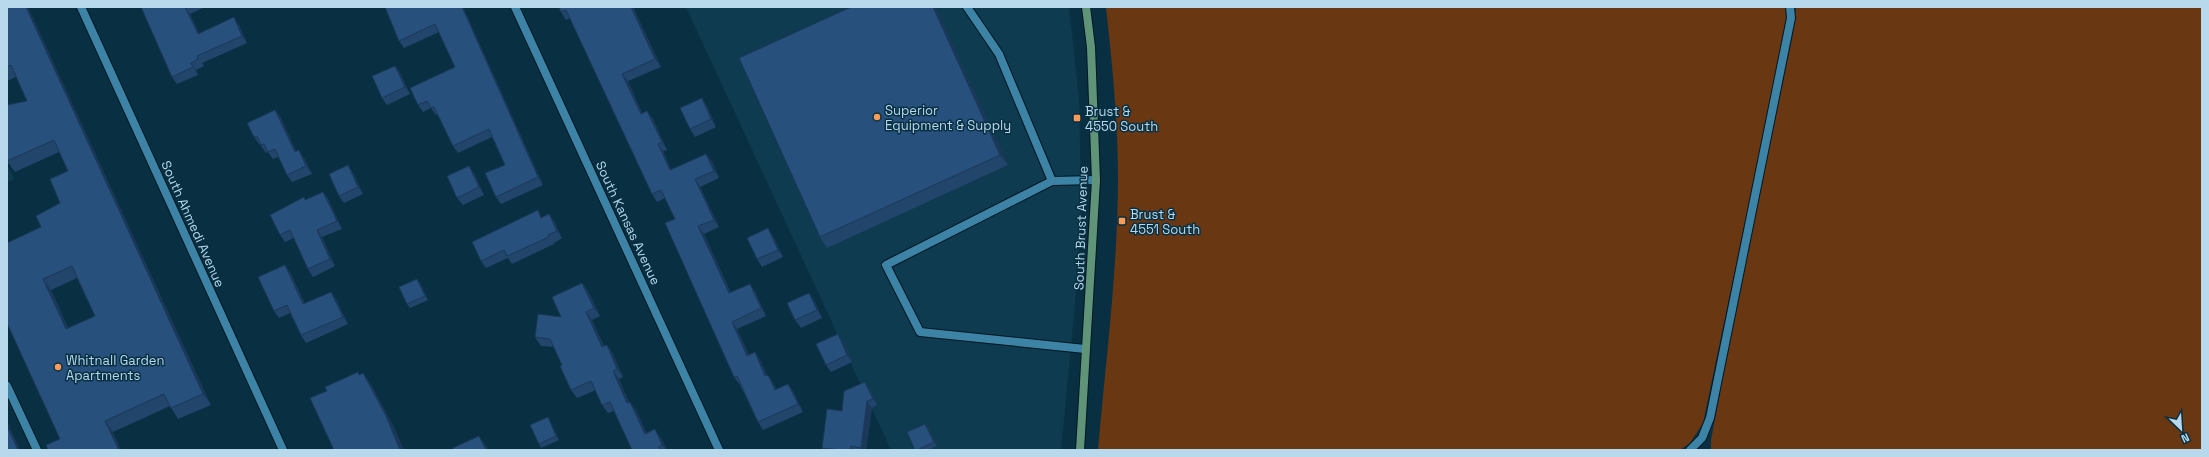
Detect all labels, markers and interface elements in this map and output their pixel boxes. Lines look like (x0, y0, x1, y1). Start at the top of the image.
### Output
place label: Superior Equipment & Supply (885, 102, 1011, 134)
place label: Brust & 4550 South (1085, 103, 1158, 135)
marker: Superior Equipment & Supply (872, 112, 882, 122)
marker: Brust & 4550 South (1072, 113, 1082, 123)
street label: South Ahmedi Avenue (157, 158, 229, 290)
street label: South Kansas Avenue (592, 158, 664, 288)
street label: South Brust Avenue (1070, 166, 1092, 290)
place label: Brust & 4551 South (1130, 206, 1200, 238)
marker: Brust & 4551 South (1117, 216, 1127, 226)
place label: Whitnall Garden Apartments (66, 352, 164, 384)
marker: Whitnall Garden Apartments (53, 362, 63, 372)
north arrow (2161, 409, 2201, 449)
text: N (2179, 430, 2192, 446)

